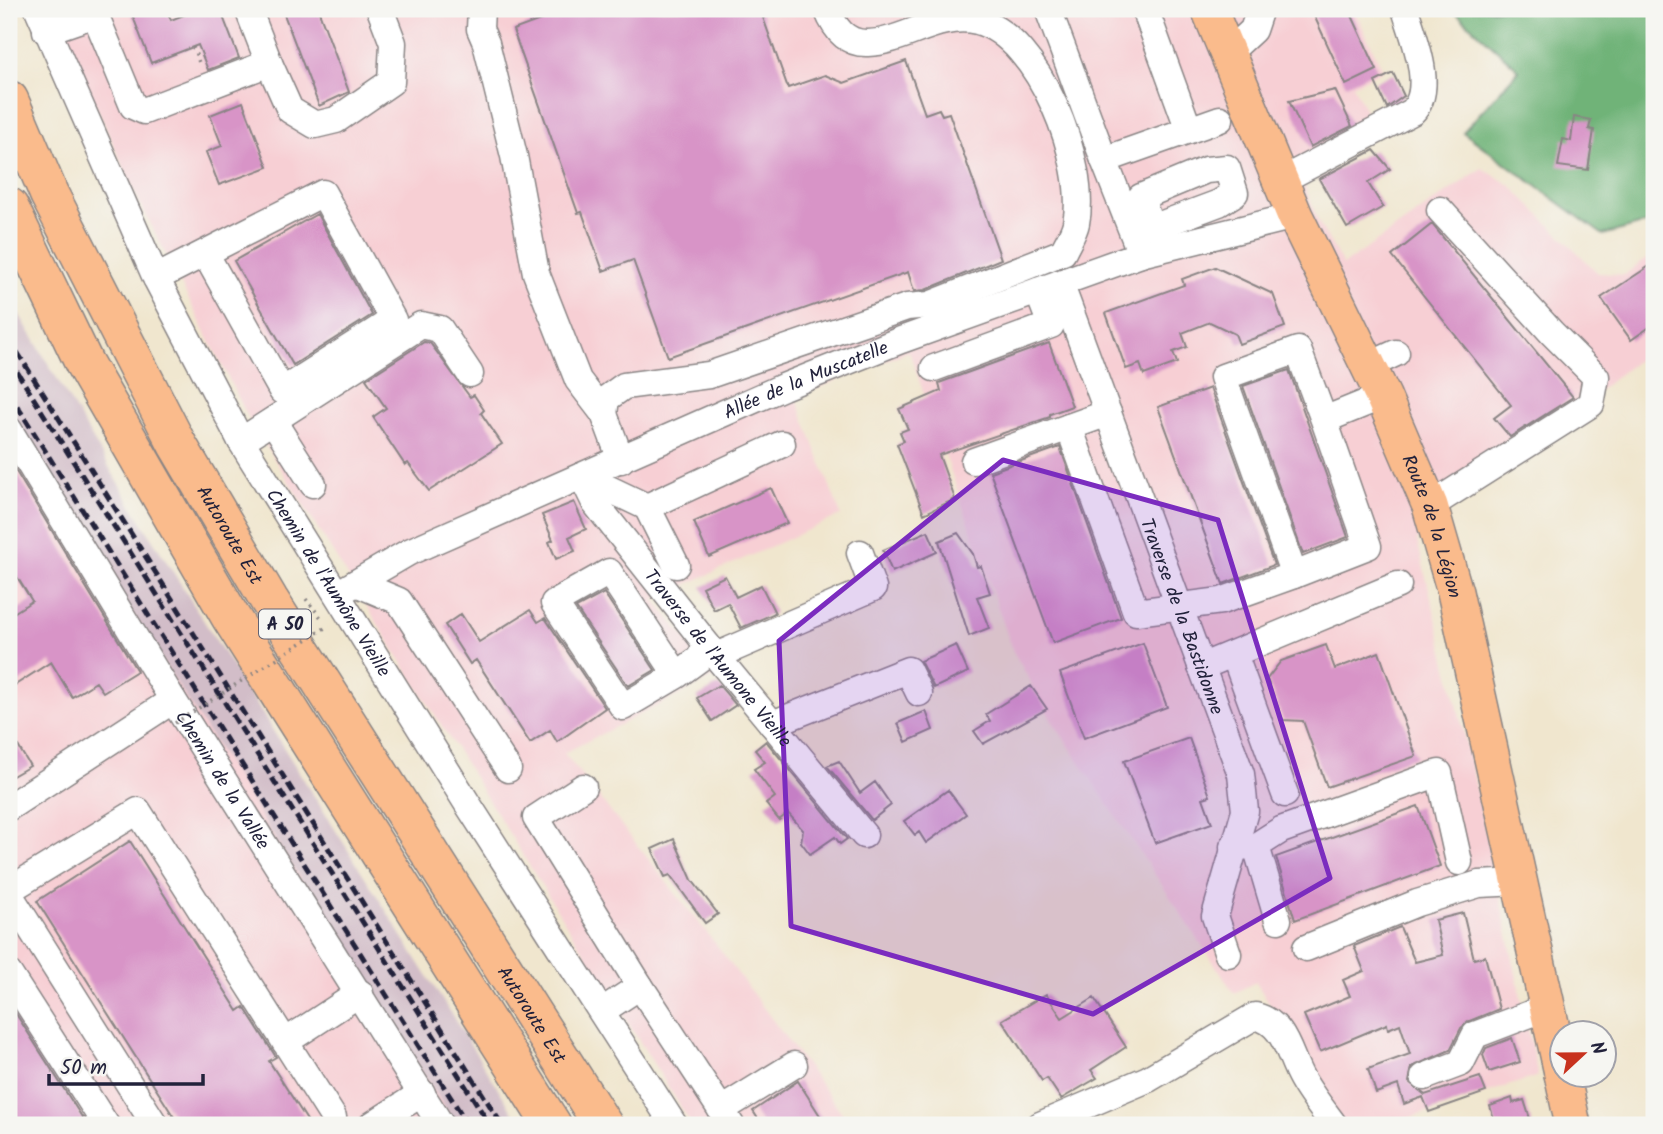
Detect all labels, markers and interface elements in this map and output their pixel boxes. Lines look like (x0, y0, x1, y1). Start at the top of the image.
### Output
street label: Allée de la Muscatelle (719, 333, 893, 428)
street label: Route de la Légion (1393, 450, 1469, 601)
street label: Autoroute Est (188, 480, 270, 591)
street label: Chemin de l'Aumône Vieille (257, 483, 398, 684)
street label: Traverse de la Bastidonne (1131, 514, 1231, 720)
street label: Traverse de l'Aumone Vieille (636, 563, 799, 755)
road number: A 50 (259, 610, 311, 638)
street label: Chemin de la Vallée (166, 705, 277, 857)
street label: Autoroute Est (488, 960, 574, 1071)
north arrow (1548, 1018, 1618, 1088)
text: N (1581, 1037, 1613, 1060)
scale bar (49, 1043, 203, 1087)
text: 50 m (60, 1052, 107, 1085)

